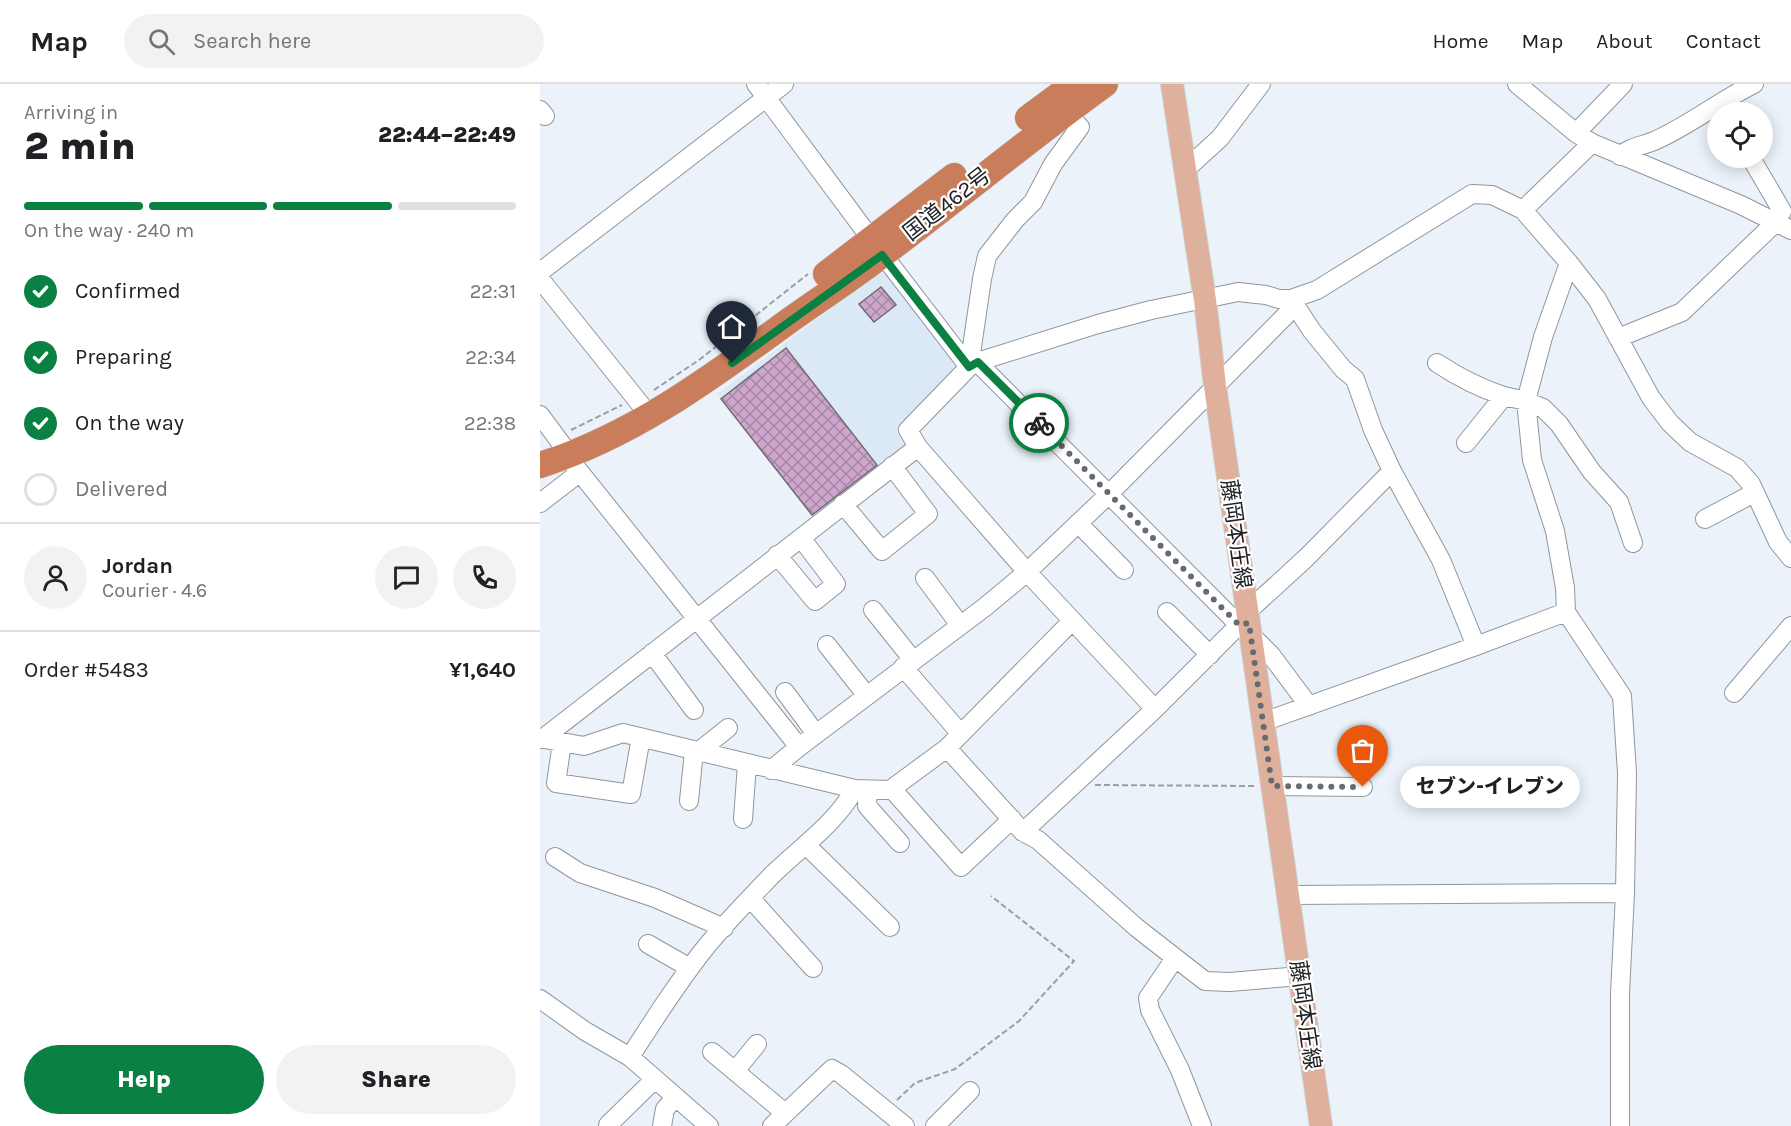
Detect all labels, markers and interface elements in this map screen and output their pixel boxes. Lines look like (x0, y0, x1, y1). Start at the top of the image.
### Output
search box (124, 14, 544, 68)
text: Map (30, 25, 88, 58)
icon: search (145, 25, 178, 58)
text: Search here (193, 28, 311, 54)
text: Home (1433, 29, 1489, 53)
text: Map (1522, 29, 1563, 53)
text: About (1596, 29, 1653, 53)
text: Contact (1686, 29, 1761, 53)
text: Arriving in (24, 101, 118, 124)
map controls (1707, 102, 1773, 168)
button: locate (1707, 102, 1773, 168)
text: 22:44–22:49 (378, 122, 516, 148)
text: 2 min (24, 123, 136, 169)
street label: 国道462号 (898, 162, 996, 246)
text: On the way · 240 m (24, 219, 194, 242)
icon: check (24, 275, 57, 308)
text: Confirmed (75, 278, 181, 304)
text: 22:31 (470, 280, 516, 303)
pin (706, 301, 757, 363)
icon: home (715, 310, 748, 343)
icon: check (24, 341, 57, 374)
text: Preparing (75, 344, 172, 370)
text: 22:34 (465, 346, 516, 369)
courier (1009, 393, 1069, 453)
icon: check (24, 407, 57, 440)
icon: bike (1023, 407, 1056, 440)
text: On the way (75, 410, 184, 436)
text: 22:38 (464, 412, 516, 435)
text: Delivered (75, 476, 168, 502)
street label: 藤岡本庄線 (1215, 478, 1257, 590)
button: person (24, 546, 87, 609)
button: chat (375, 546, 438, 609)
button: phone (453, 546, 516, 609)
text: Jordan (102, 553, 173, 579)
text: Courier · 4.6 (102, 579, 207, 602)
text: Order #5483 (24, 657, 149, 683)
text: ¥1,640 (449, 657, 516, 683)
pin (1337, 725, 1388, 787)
icon: bag (1346, 734, 1379, 767)
callout: セブン-イレブン (1399, 766, 1579, 808)
text: セブン-イレブン (1416, 775, 1564, 798)
street label: 藤岡本庄線 (1284, 959, 1326, 1071)
button: Help (24, 1045, 264, 1114)
button: Share (276, 1045, 516, 1114)

